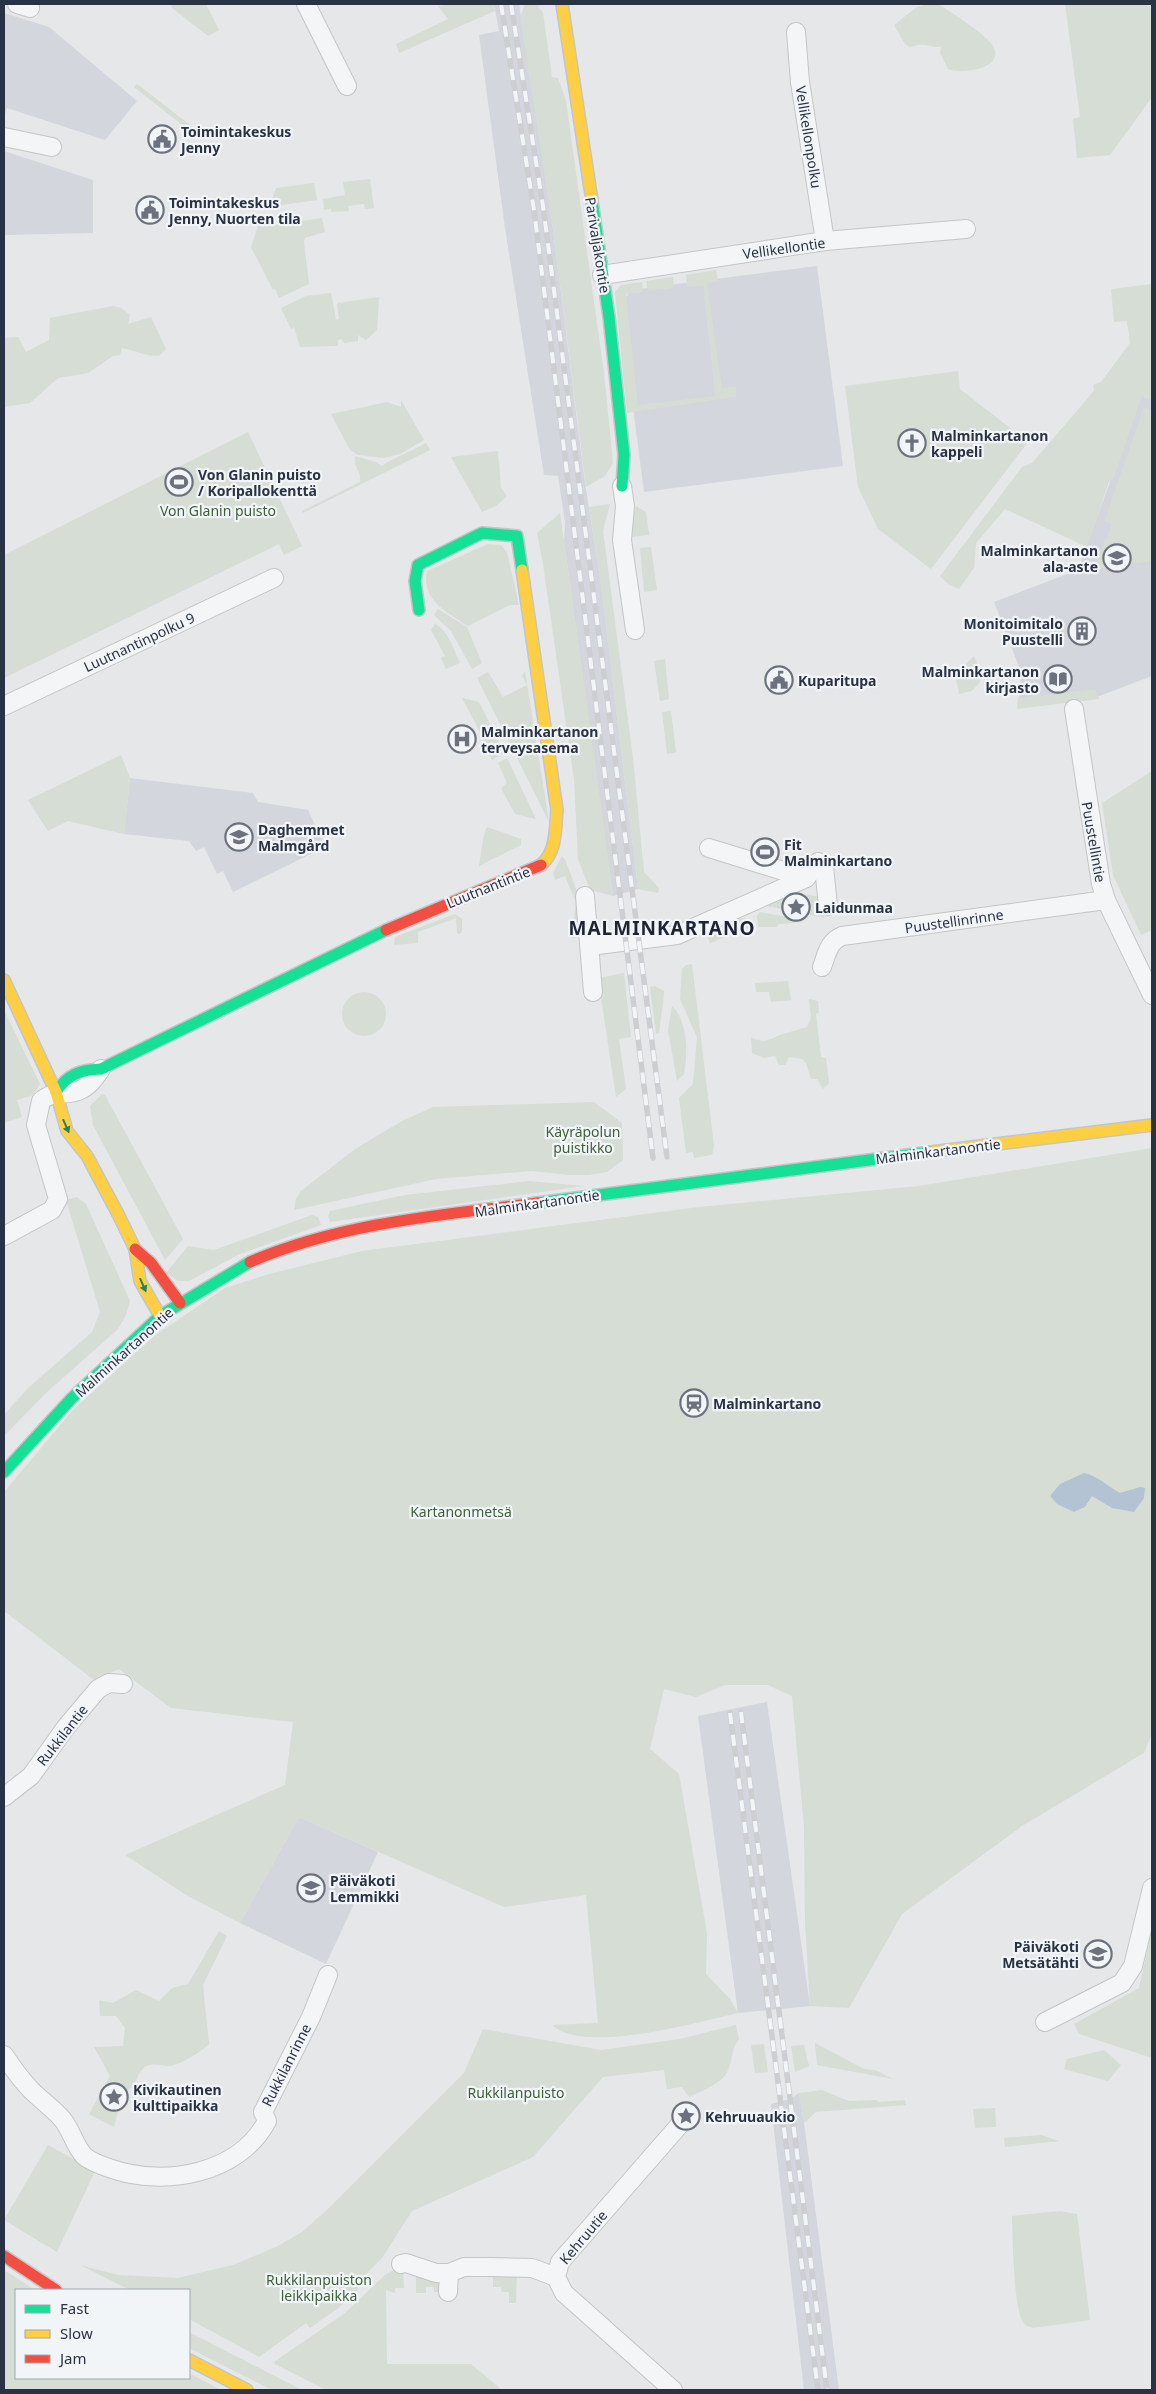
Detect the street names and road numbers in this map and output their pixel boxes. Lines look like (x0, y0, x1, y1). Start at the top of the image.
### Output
street label: Vellikellonpolku (792, 84, 826, 190)
street label: Parivaljakontie (581, 196, 615, 294)
street label: Vellikellontie (742, 233, 827, 263)
street label: Luutnantinpolku 9 (80, 608, 198, 676)
street label: Puustellintie (1078, 800, 1110, 884)
street label: Luutnantintie (443, 862, 533, 912)
street label: Puustellinrinne (903, 905, 1005, 937)
street label: Malminkartanontie (874, 1134, 1002, 1168)
street label: Malminkartanontie (473, 1185, 601, 1221)
street label: Malminkartanontie (71, 1303, 177, 1401)
street label: Rukkilantie (32, 1700, 92, 1769)
street label: Rukkilanrinne (257, 2020, 315, 2110)
street label: Kehruutie (555, 2206, 611, 2268)

